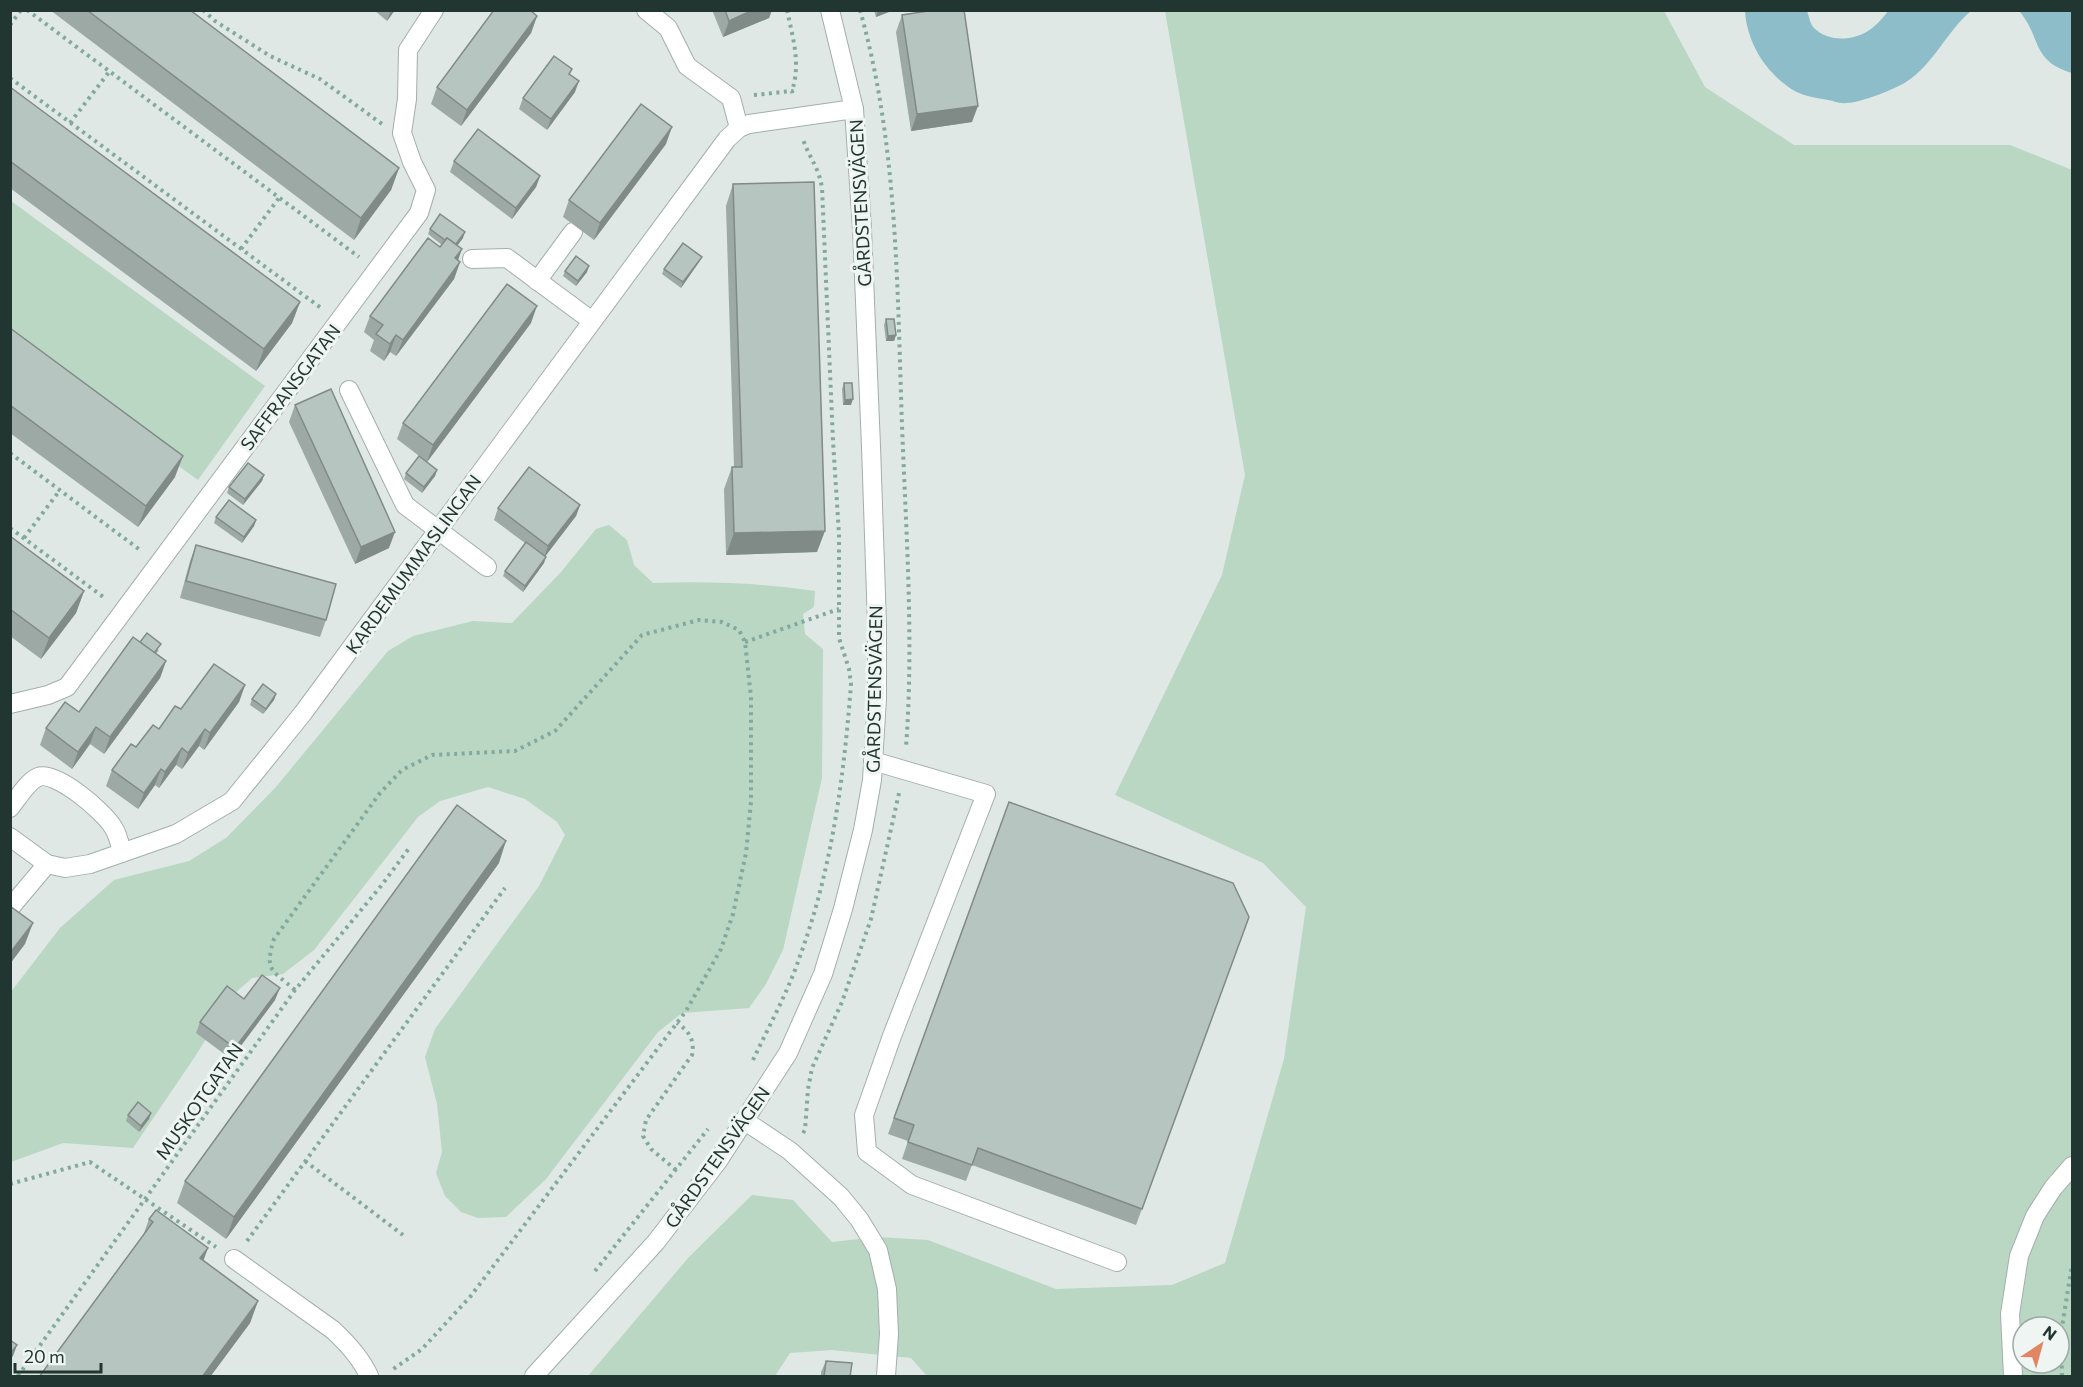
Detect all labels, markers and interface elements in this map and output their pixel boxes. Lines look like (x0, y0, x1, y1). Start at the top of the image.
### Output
street label: GÅRDSTENSVÄGEN (845, 119, 875, 287)
street label: SAFFRANSGATAN (235, 320, 345, 454)
street label: KARDEMUMMASLINGAN (341, 470, 485, 658)
street label: GÅRDSTENSVÄGEN (862, 605, 886, 773)
street label: MUSKOTGATAN (151, 1038, 247, 1164)
street label: GÅRDSTENSVÄGEN (660, 1082, 774, 1232)
north arrow (2011, 1315, 2071, 1375)
text: N (2040, 1321, 2061, 1344)
scale bar (15, 1336, 100, 1374)
text: 20 m (24, 1345, 65, 1367)

